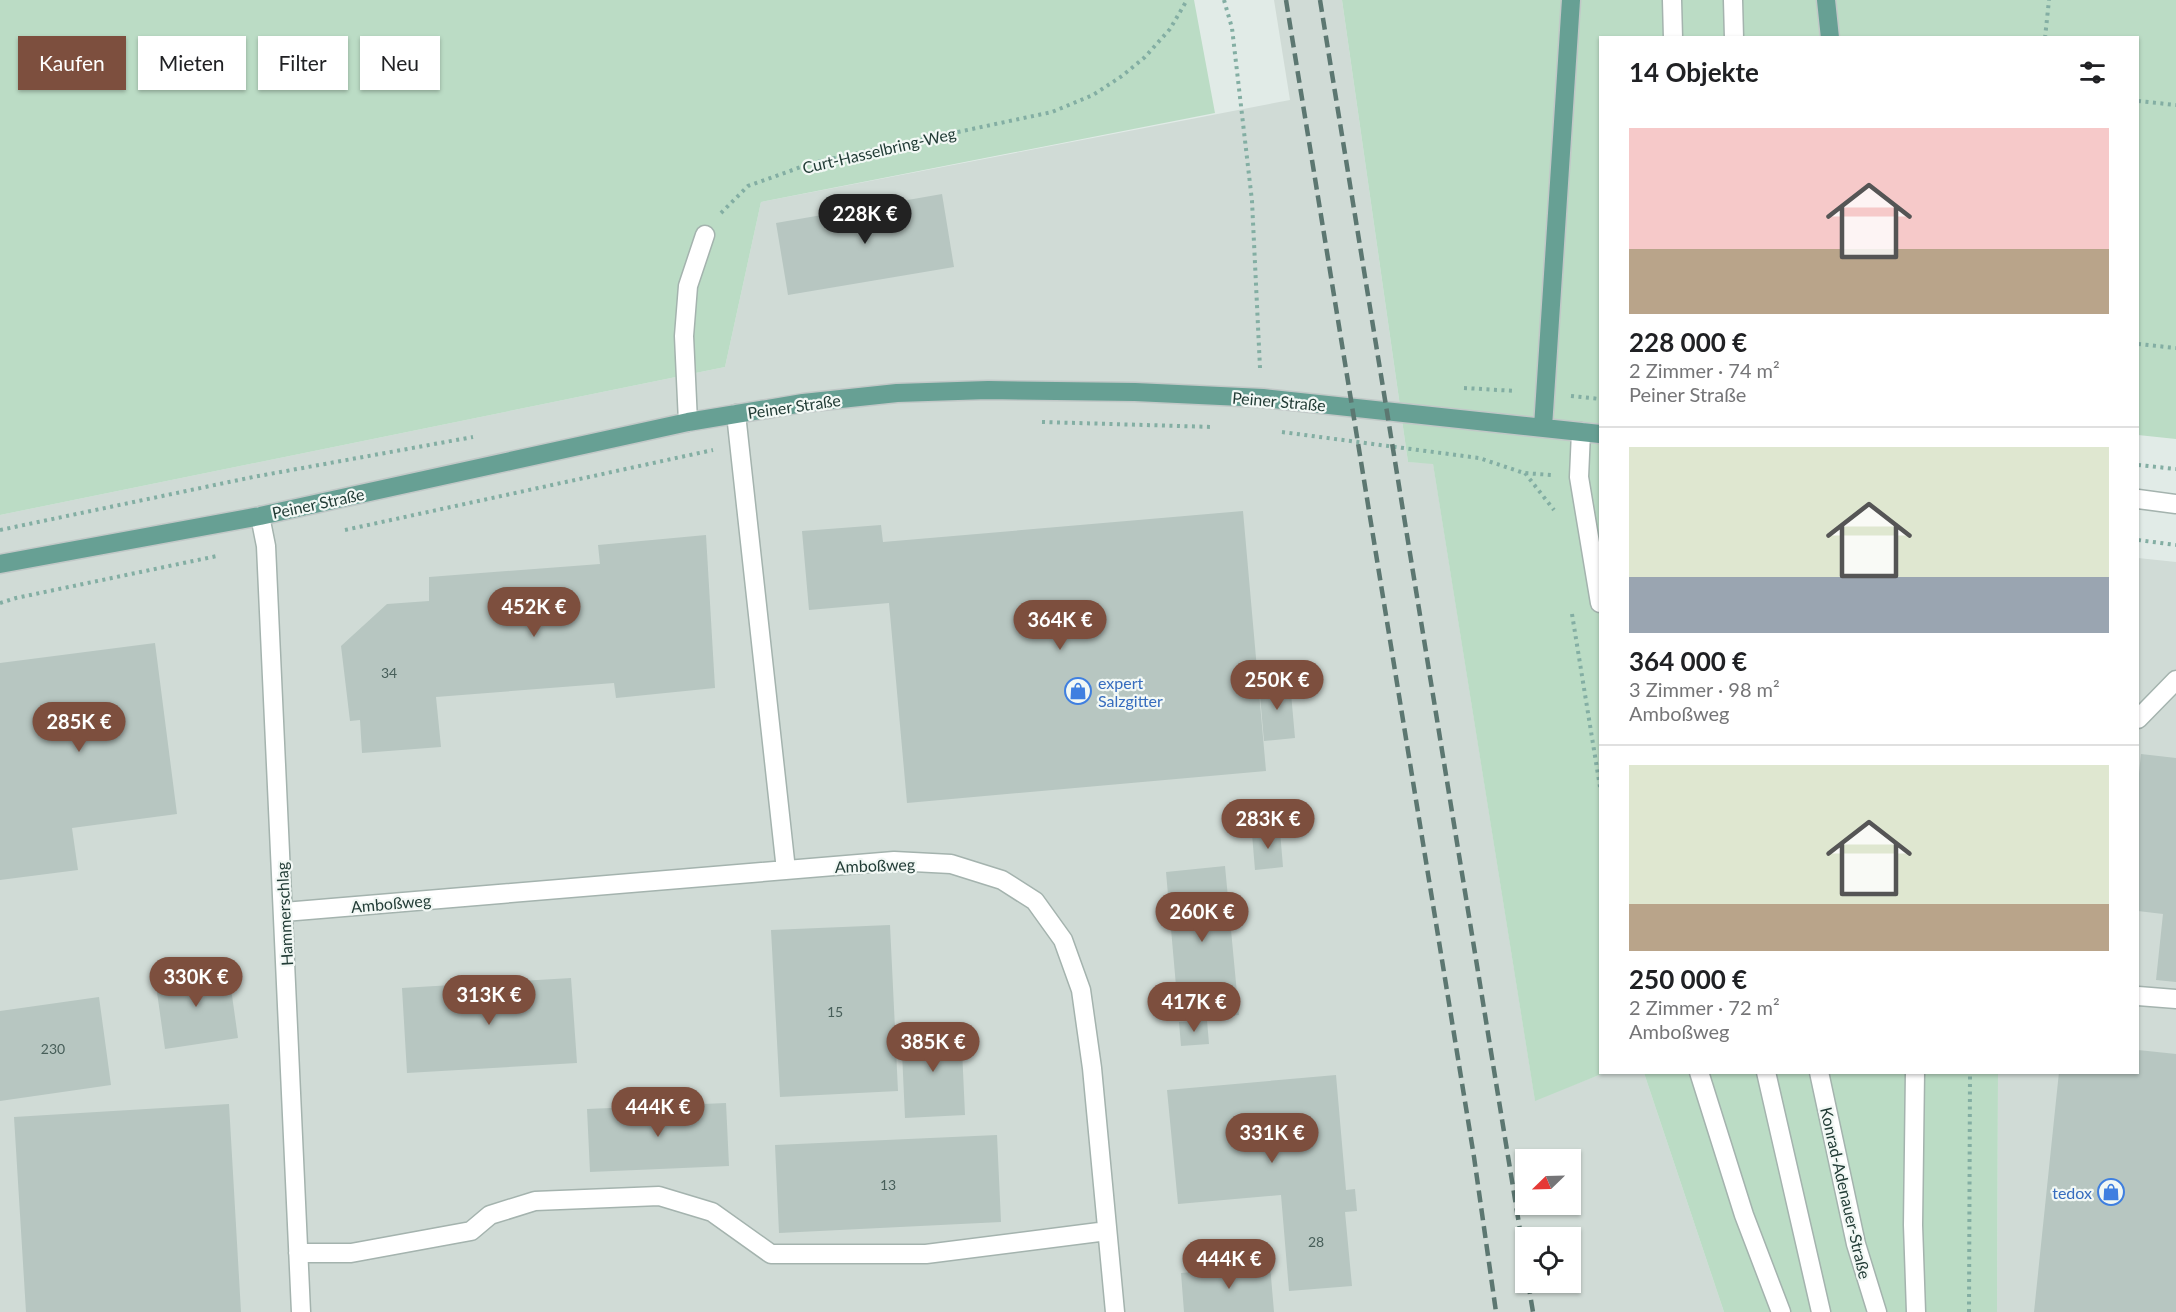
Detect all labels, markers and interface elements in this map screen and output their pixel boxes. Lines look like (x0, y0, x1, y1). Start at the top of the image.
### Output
chip: Kaufen (18, 36, 126, 90)
chip: Mieten (138, 36, 246, 90)
chip: Filter (258, 36, 348, 90)
chip: Neu (360, 36, 440, 90)
text: 14 Objekte (1629, 56, 1759, 88)
icon: filters (2076, 56, 2109, 89)
street label: Curt-Hasselbring-Weg (800, 123, 958, 177)
icon: home (1815, 167, 1923, 275)
pin: 228K € (816, 194, 914, 245)
text: 228K € (833, 201, 897, 225)
text: 228 000 € (1629, 326, 1747, 358)
text: 2 Zimmer · 74 m² (1629, 358, 1780, 382)
text: Peiner Straße (1629, 382, 1746, 406)
street label: Peiner Straße (1231, 387, 1327, 415)
street label: Peiner Straße (746, 390, 842, 422)
street label: Peiner Straße (270, 484, 366, 522)
icon: home (1815, 486, 1923, 594)
pin: 452K € (485, 587, 583, 638)
text: 452K € (502, 594, 566, 618)
pin: 364K € (1011, 600, 1109, 651)
text: 364K € (1028, 607, 1092, 631)
text: 364 000 € (1629, 645, 1747, 677)
pin: 250K € (1228, 660, 1326, 711)
house number: 34 (381, 664, 397, 681)
text: 250K € (1245, 667, 1309, 691)
place label: expert Salzgitter (1098, 673, 1163, 710)
shop icon: expert Salzgitter (1063, 676, 1093, 706)
text: 3 Zimmer · 98 m² (1629, 677, 1780, 701)
text: Amboßweg (1629, 701, 1729, 725)
pin: 285K € (30, 702, 128, 753)
text: 285K € (47, 709, 111, 733)
pin: 283K € (1219, 799, 1317, 850)
icon: home (1815, 804, 1923, 912)
text: 283K € (1236, 806, 1300, 830)
street label: Amboßweg (835, 854, 915, 876)
street label: Hammerschlag (272, 862, 296, 966)
street label: Amboßweg (350, 890, 432, 916)
pin: 260K € (1153, 892, 1251, 943)
text: 260K € (1170, 899, 1234, 923)
pin: 330K € (147, 957, 245, 1008)
text: 250 000 € (1629, 963, 1747, 995)
text: 330K € (164, 964, 228, 988)
pin: 313K € (440, 975, 538, 1026)
text: 313K € (457, 982, 521, 1006)
pin: 417K € (1145, 982, 1243, 1033)
text: 417K € (1162, 989, 1226, 1013)
text: 2 Zimmer · 72 m² (1629, 995, 1780, 1019)
house number: 15 (827, 1003, 843, 1020)
text: Amboßweg (1629, 1019, 1729, 1043)
pin: 385K € (884, 1022, 982, 1073)
text: 385K € (901, 1029, 965, 1053)
house number: 230 (41, 1040, 65, 1057)
pin: 444K € (609, 1087, 707, 1138)
text: 444K € (626, 1094, 690, 1118)
street label: Konrad-Adenauer-Straße (1817, 1105, 1875, 1281)
pin: 331K € (1223, 1113, 1321, 1164)
text: 331K € (1240, 1120, 1304, 1144)
north arrow (1515, 1149, 1581, 1215)
map controls (1515, 1149, 1581, 1293)
house number: 13 (880, 1176, 896, 1193)
shop icon: tedox (2096, 1177, 2126, 1207)
place label: tedox (2052, 1183, 2092, 1202)
button: locate (1515, 1227, 1581, 1293)
house number: 28 (1308, 1233, 1324, 1250)
pin: 444K € (1180, 1239, 1278, 1290)
text: 444K € (1197, 1246, 1261, 1270)

